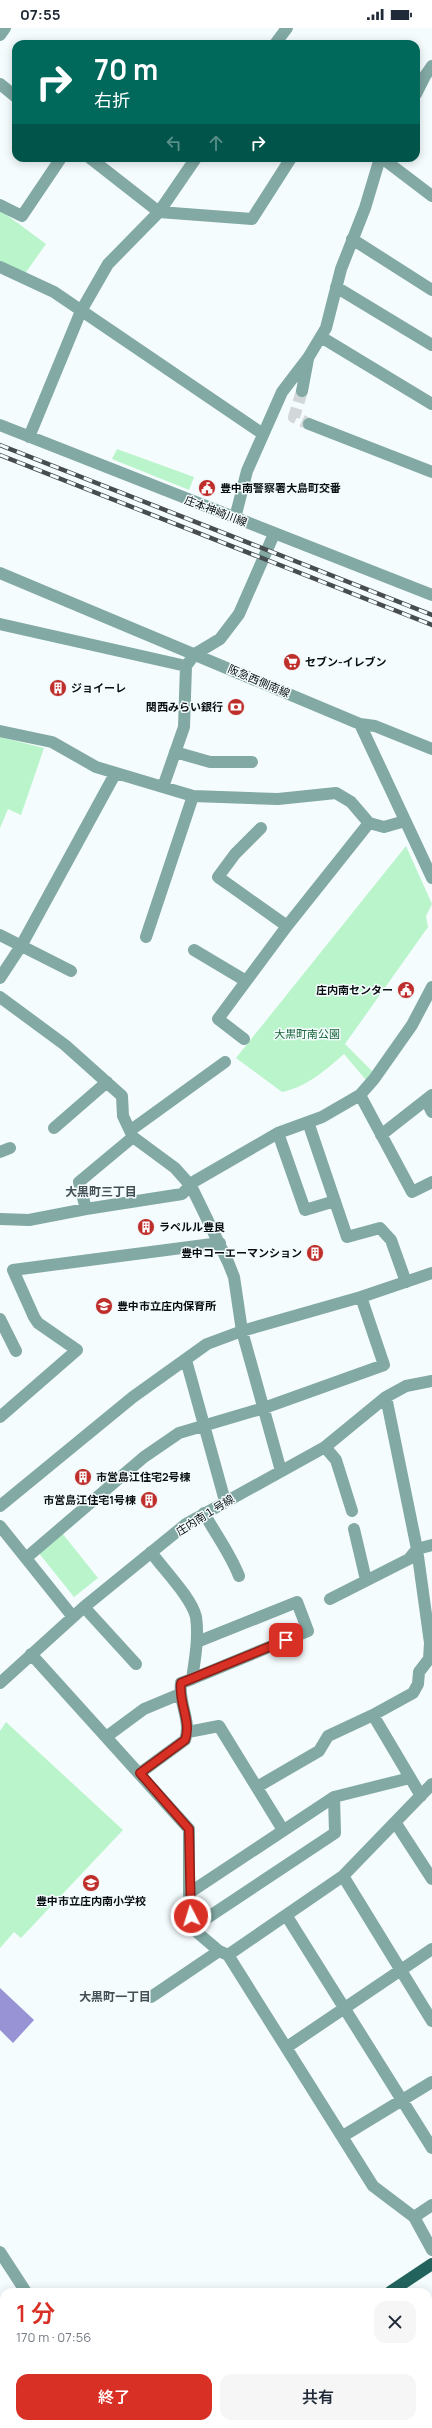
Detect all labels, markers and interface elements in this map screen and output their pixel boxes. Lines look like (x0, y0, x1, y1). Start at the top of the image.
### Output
text: 07:55 (20, 4, 61, 25)
text: 70 m (94, 50, 158, 88)
icon: right (28, 56, 80, 108)
text: 右折 (94, 88, 130, 112)
icon: left (163, 132, 185, 154)
icon: ahead (205, 132, 227, 154)
icon: right (247, 132, 269, 154)
public building icon: 豊中南警察署大島町交番 (197, 478, 217, 498)
place label: 豊中南警察署大島町交番 (220, 480, 341, 495)
street label: 庄本神崎川線 (183, 492, 250, 529)
supermarket icon: セブン-イレブン (282, 652, 302, 672)
place label: セブン-イレブン (305, 654, 387, 669)
street label: 阪急西側南線 (226, 661, 293, 700)
building icon: ジョイーレ (48, 678, 68, 698)
place label: ジョイーレ (71, 680, 126, 695)
bank icon: 関西みらい銀行 (226, 697, 246, 717)
place label: 関西みらい銀行 (146, 699, 223, 714)
public building icon: 庄内南センター (396, 980, 416, 1000)
place label: 庄内南センター (316, 982, 393, 997)
park label: 大黒町南公園 (274, 1026, 340, 1041)
district label: 大黒町三丁目 (65, 1183, 137, 1200)
building icon: ラペルル豊良 (136, 1217, 156, 1237)
place label: ラペルル豊良 (159, 1219, 225, 1234)
building icon: 豊中コーエーマンション (305, 1243, 325, 1263)
place label: 豊中コーエーマンション (181, 1245, 302, 1260)
school or university icon: 豊中市立庄内保育所 (94, 1296, 114, 1316)
place label: 豊中市立庄内保育所 (117, 1298, 216, 1313)
building icon: 市営島江住宅2号棟 (73, 1467, 93, 1487)
place label: 市営島江住宅2号棟 (96, 1469, 191, 1484)
building icon: 市営島江住宅1号棟 (139, 1490, 159, 1510)
street label: 庄内南１号線 (173, 1491, 237, 1538)
place label: 市営島江住宅1号棟 (43, 1492, 136, 1507)
pin (269, 1623, 303, 1657)
icon: arrive (275, 1629, 297, 1651)
school or university icon: 豊中市立庄内南小学校 (81, 1873, 101, 1893)
place label: 豊中市立庄内南小学校 (36, 1893, 146, 1908)
position arrow (170, 1895, 212, 1937)
district label: 大黒町一丁目 (79, 1988, 151, 2005)
text: 1 分 (16, 2296, 55, 2329)
button: close (374, 2301, 416, 2343)
text: 170 m · 07:56 (16, 2328, 91, 2346)
button: 終了 (16, 2374, 212, 2420)
button: 共有 (220, 2374, 416, 2420)

